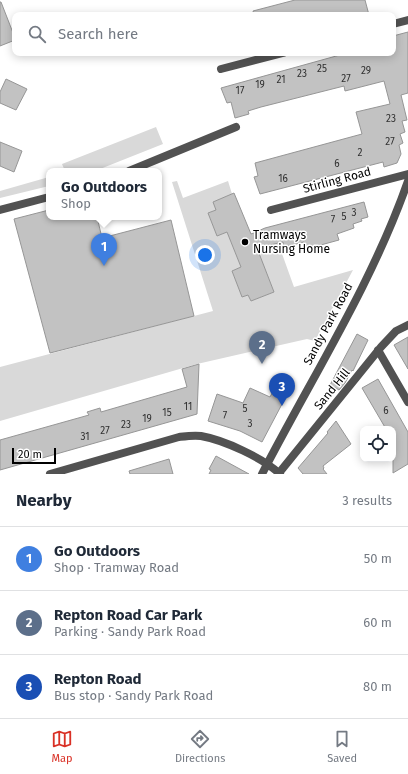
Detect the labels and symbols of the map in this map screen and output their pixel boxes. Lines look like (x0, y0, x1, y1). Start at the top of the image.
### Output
house number: 25 (317, 63, 327, 75)
house number: 29 (361, 65, 371, 77)
house number: 23 (297, 68, 307, 80)
house number: 27 (341, 73, 351, 85)
house number: 21 (276, 74, 286, 86)
house number: 19 (255, 79, 265, 91)
house number: 17 (236, 85, 245, 97)
house number: 23 (386, 113, 396, 125)
house number: 27 (385, 136, 395, 148)
house number: 2 (358, 147, 363, 159)
house number: 6 (334, 158, 340, 170)
street label: Stirling Road (301, 164, 373, 196)
house number: 16 (278, 173, 288, 185)
house number: 3 (352, 207, 357, 219)
house number: 5 (341, 211, 347, 223)
house number: 7 (331, 214, 336, 226)
place label: Tramways Nursing Home (253, 228, 330, 256)
pin: 1 (91, 233, 117, 266)
marker: Tramways Nursing Home (240, 237, 250, 247)
your location (195, 245, 215, 265)
street label: Sandy Park Road (300, 281, 356, 367)
pin: 2 (249, 331, 275, 364)
street label: Sand Hill (311, 365, 353, 412)
pin: 3 (269, 373, 295, 406)
house number: 11 (184, 401, 192, 413)
house number: 5 (242, 403, 248, 415)
house number: 6 (383, 405, 389, 417)
house number: 15 (162, 407, 172, 419)
house number: 7 (223, 410, 228, 422)
house number: 19 (142, 413, 152, 425)
house number: 3 (248, 418, 253, 430)
house number: 23 (121, 419, 131, 431)
house number: 27 (100, 425, 110, 437)
house number: 31 (80, 431, 90, 443)
scale bar (12, 446, 56, 465)

